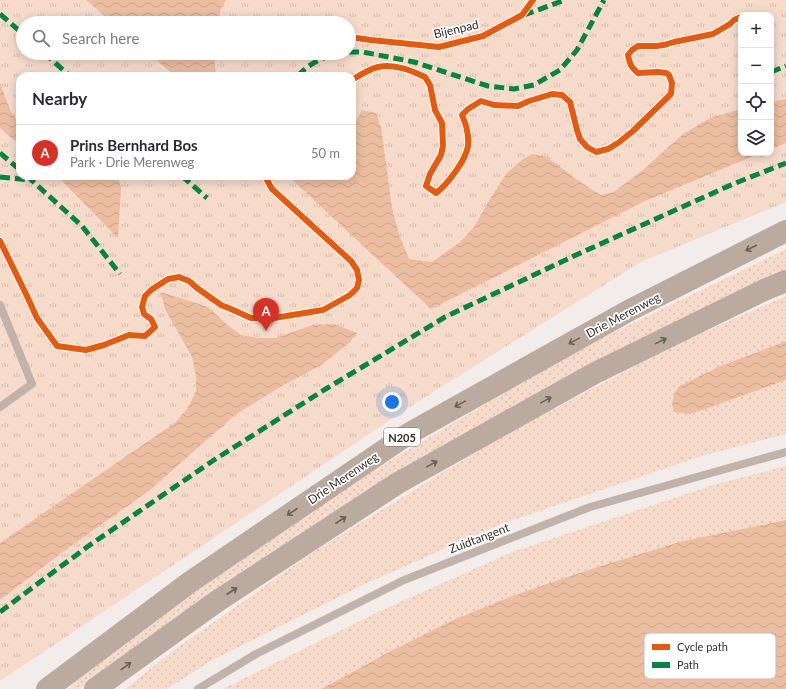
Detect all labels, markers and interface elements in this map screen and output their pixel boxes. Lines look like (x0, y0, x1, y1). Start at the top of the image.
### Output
map controls (738, 12, 774, 156)
button: + (738, 12, 774, 48)
search box (16, 16, 356, 60)
street label: Bijenpad (432, 17, 480, 41)
icon: search (30, 27, 52, 49)
text: Search here (62, 29, 139, 47)
button: − (738, 48, 774, 84)
button: locate (738, 84, 774, 120)
text: Nearby (32, 88, 87, 109)
button: layers (738, 120, 774, 156)
text: Prins Bernhard Bos (70, 136, 198, 154)
text: A (40, 145, 50, 161)
text: 50 m (311, 145, 340, 161)
text: Park · Drie Merenweg (70, 154, 194, 170)
one-way arrow (745, 245, 757, 253)
street label: Drie Merenweg (583, 289, 663, 341)
pin: A (253, 298, 279, 331)
one-way arrow (655, 336, 667, 344)
one-way arrow (568, 338, 580, 345)
your location (382, 392, 402, 412)
one-way arrow (540, 396, 552, 404)
one-way arrow (455, 401, 467, 409)
road number: N205 (384, 428, 420, 446)
street label: Drie Merenweg (305, 449, 381, 507)
one-way arrow (426, 459, 438, 467)
one-way arrow (287, 508, 298, 516)
one-way arrow (335, 516, 346, 524)
street label: Zuidtangent (447, 519, 512, 556)
one-way arrow (227, 587, 238, 595)
legend (644, 633, 776, 679)
text: Cycle path (677, 640, 728, 653)
text: Path (677, 658, 699, 671)
one-way arrow (121, 662, 132, 670)

